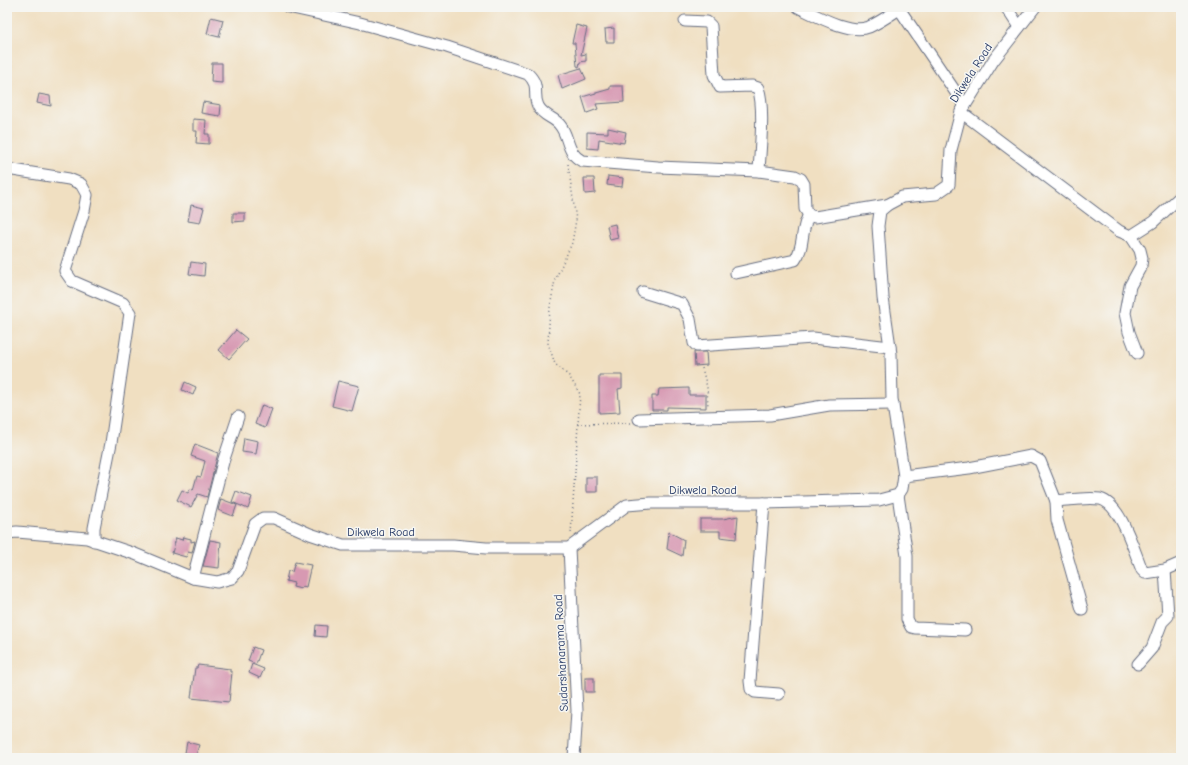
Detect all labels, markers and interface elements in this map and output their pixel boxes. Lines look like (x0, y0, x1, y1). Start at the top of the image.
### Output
street label: Dikwela Road (947, 41, 995, 105)
street label: Dikwela Road (669, 483, 737, 497)
street label: Dikwela Road (347, 525, 415, 539)
street label: Sudarshanarama Road (551, 594, 571, 712)

